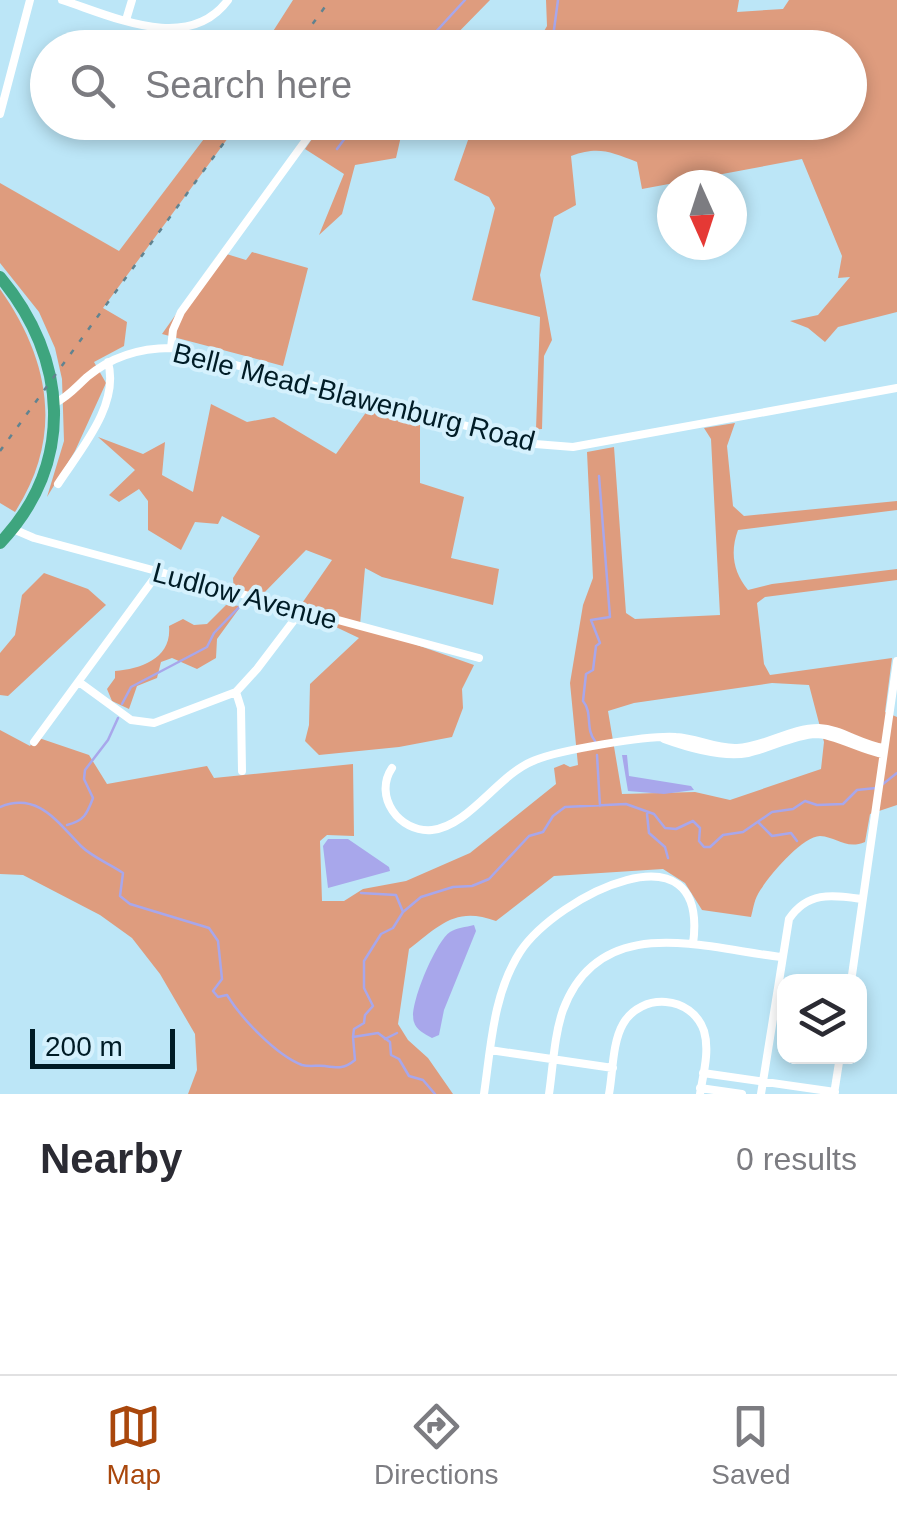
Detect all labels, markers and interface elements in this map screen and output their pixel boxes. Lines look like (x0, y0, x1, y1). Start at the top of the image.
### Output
search box (30, 30, 867, 140)
icon: search (65, 58, 120, 113)
text: Search here (145, 64, 352, 106)
north arrow (657, 170, 747, 260)
street label: Belle Mead-Blawenburg Road (170, 337, 538, 457)
street label: Ludlow Avenue (149, 557, 341, 635)
map controls (777, 974, 867, 1064)
button: layers (777, 974, 867, 1064)
scale bar (30, 1024, 175, 1068)
text: 200 m (45, 1031, 123, 1062)
text: Nearby (40, 1135, 182, 1182)
text: 0 results (736, 1141, 857, 1177)
tab: Map (106, 1399, 161, 1491)
tab: Directions (374, 1399, 499, 1491)
tab: Saved (711, 1399, 791, 1491)

